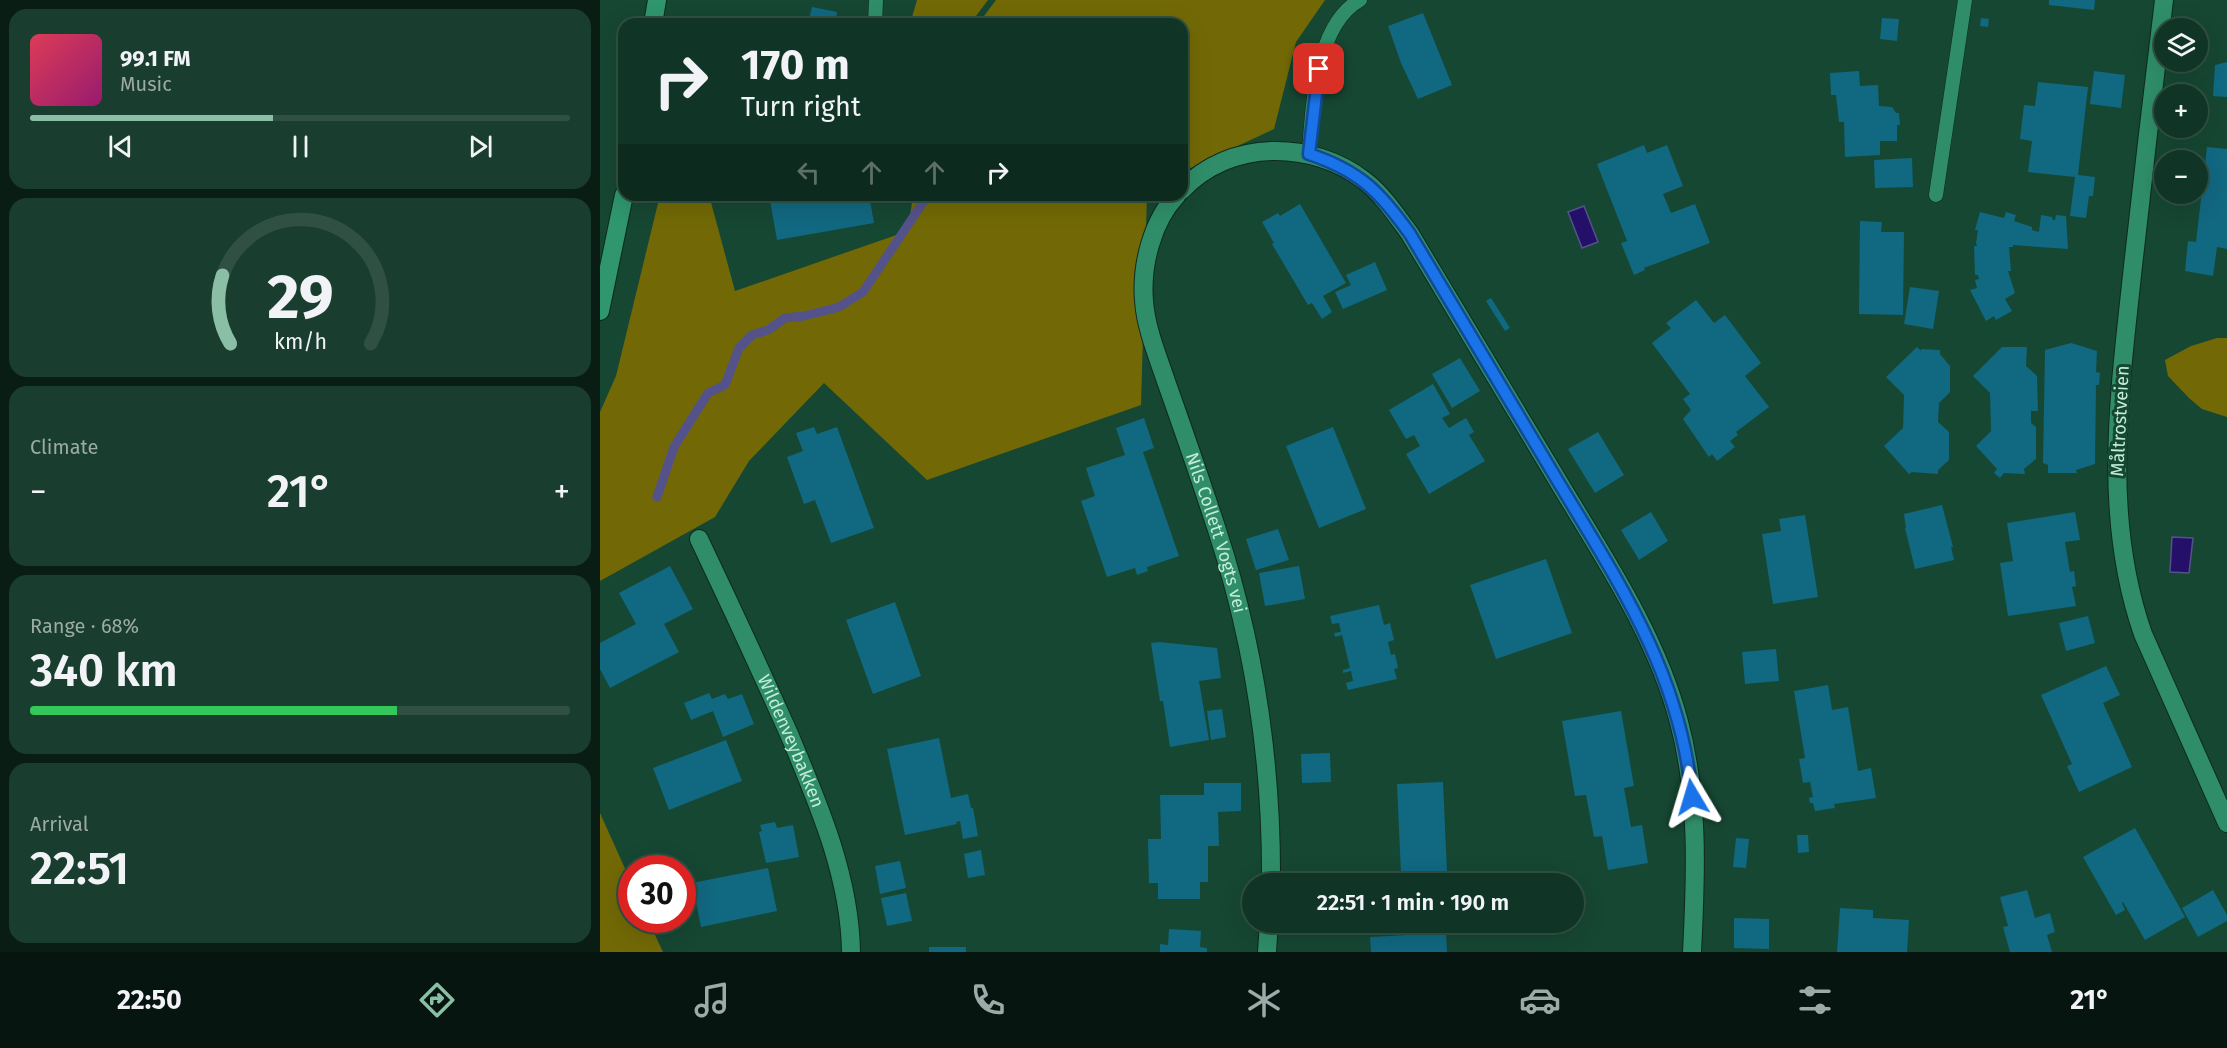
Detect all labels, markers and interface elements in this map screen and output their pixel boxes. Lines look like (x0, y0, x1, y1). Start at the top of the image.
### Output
map controls (2154, 18, 2208, 204)
button: layers (2154, 18, 2208, 72)
text: 170 m (741, 40, 850, 90)
icon: right (642, 42, 720, 120)
pin (1293, 43, 1344, 94)
text: 99.1 FM (120, 45, 191, 72)
icon: arrive (1302, 52, 1335, 85)
text: Music (120, 72, 172, 96)
button: + (2154, 84, 2208, 138)
text: Turn right (741, 91, 861, 123)
icon: previous (104, 130, 137, 163)
icon: pause (284, 130, 317, 163)
icon: next (464, 130, 497, 163)
button: − (2154, 150, 2208, 204)
icon: left (792, 156, 825, 189)
icon: ahead (855, 156, 888, 189)
icon: ahead (918, 156, 951, 189)
icon: right (981, 156, 1014, 189)
text: 29 (267, 261, 333, 336)
text: km/h (273, 330, 327, 356)
street label: Måltrostveien (2106, 365, 2134, 477)
text: Climate (30, 435, 98, 459)
street label: Nils Collett Vogts vei (1181, 449, 1251, 615)
text: 21° (267, 465, 333, 519)
text: − (30, 472, 47, 512)
text: + (554, 472, 570, 512)
text: Range · 68% (30, 614, 139, 638)
text: 340 km (30, 644, 178, 698)
street label: Wildenveybakken (753, 671, 829, 811)
position arrow (1660, 765, 1724, 829)
text: Arrival (30, 812, 89, 836)
text: 22:51 (30, 842, 129, 896)
speed limit sign: 30 (618, 855, 696, 933)
text: 22:51 · 1 min · 190 m (1317, 889, 1509, 916)
icon: directions (416, 979, 458, 1021)
icon: music (691, 979, 733, 1021)
icon: phone (967, 979, 1009, 1021)
icon: climate (1243, 979, 1285, 1021)
icon: car (1519, 979, 1561, 1021)
icon: filters (1794, 979, 1836, 1021)
text: 22:50 (117, 984, 182, 1016)
text: 21° (2070, 984, 2110, 1016)

